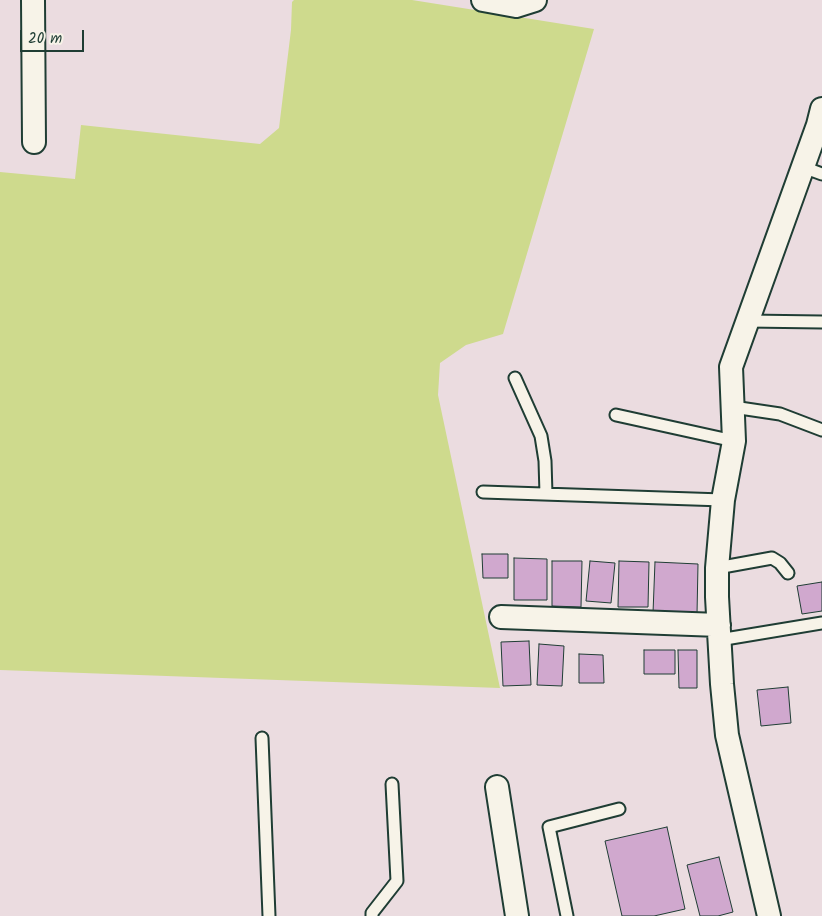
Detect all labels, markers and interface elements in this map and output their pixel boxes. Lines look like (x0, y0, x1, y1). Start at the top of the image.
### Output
scale bar (22, 20, 86, 52)
text: 20 m (28, 27, 62, 51)

